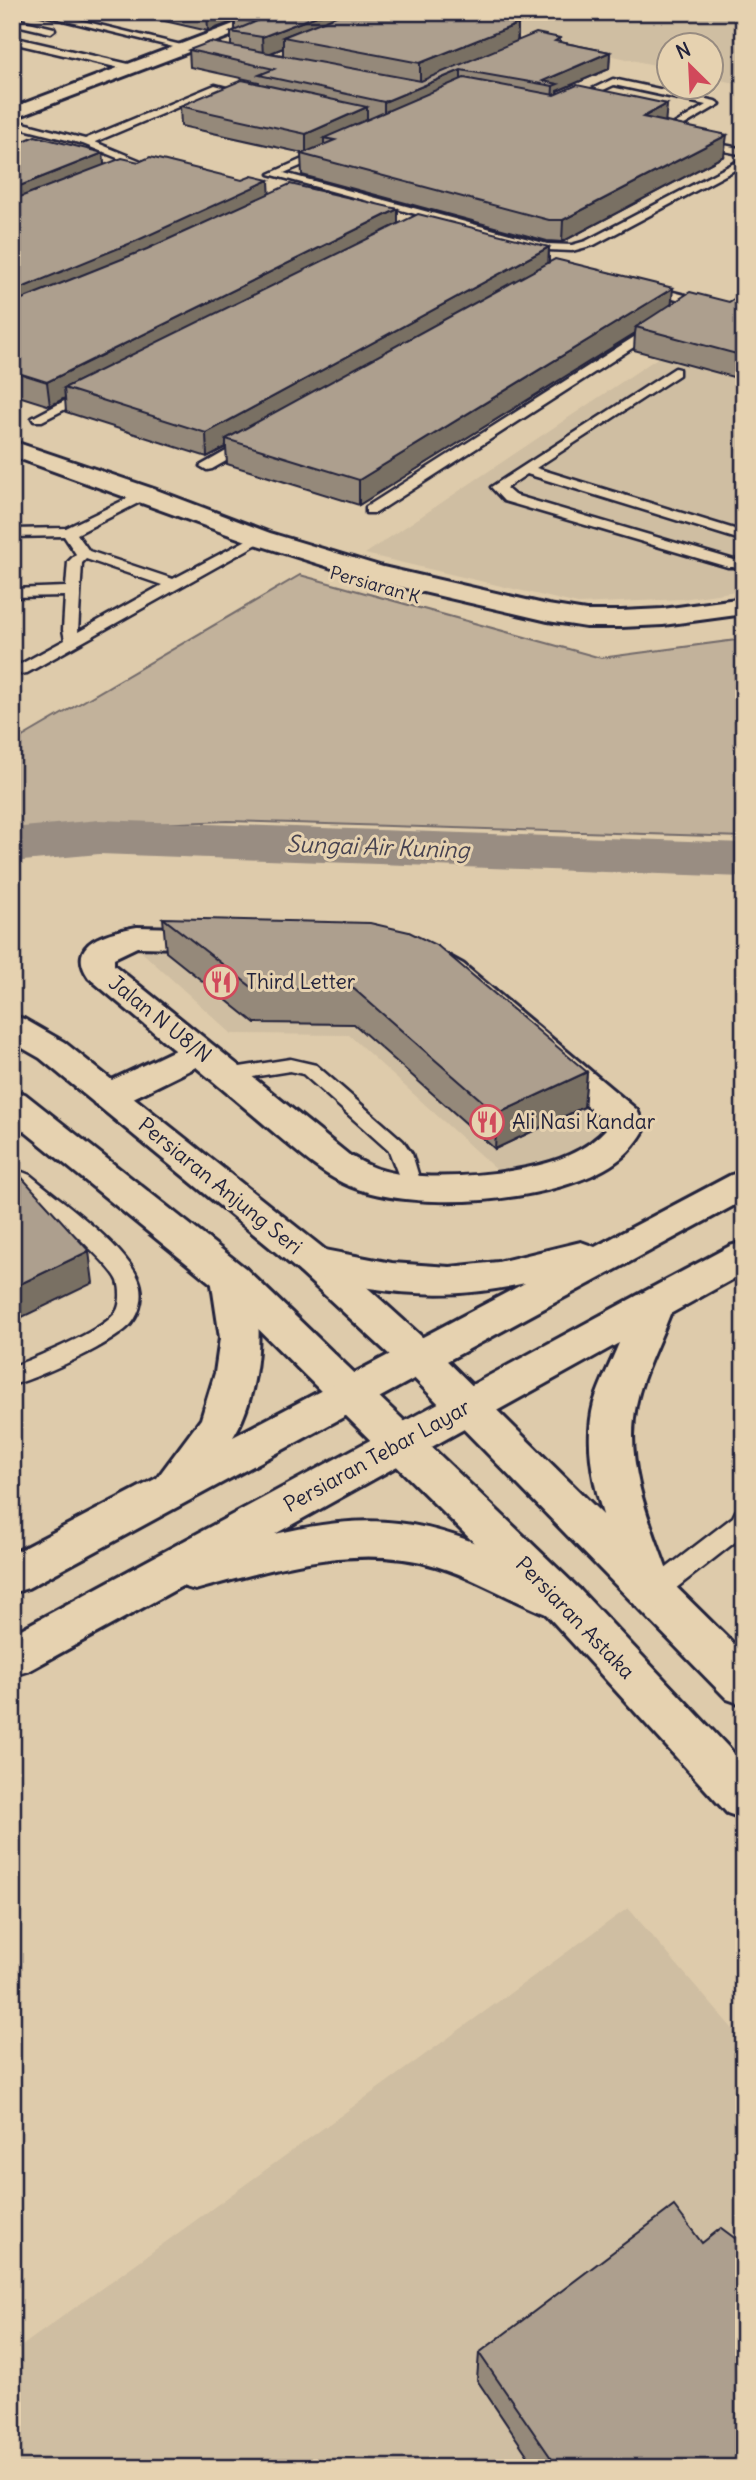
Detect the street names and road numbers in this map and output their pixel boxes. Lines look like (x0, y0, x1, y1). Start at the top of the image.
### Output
street label: Persiaran K (327, 561, 423, 608)
street label: Jalan N U8/N (103, 969, 217, 1068)
street label: Persiaran Anjung Seri (133, 1111, 308, 1260)
street label: Persiaran Tebar Layar (279, 1393, 475, 1518)
street label: Persiaran Astaka (510, 1551, 641, 1685)

